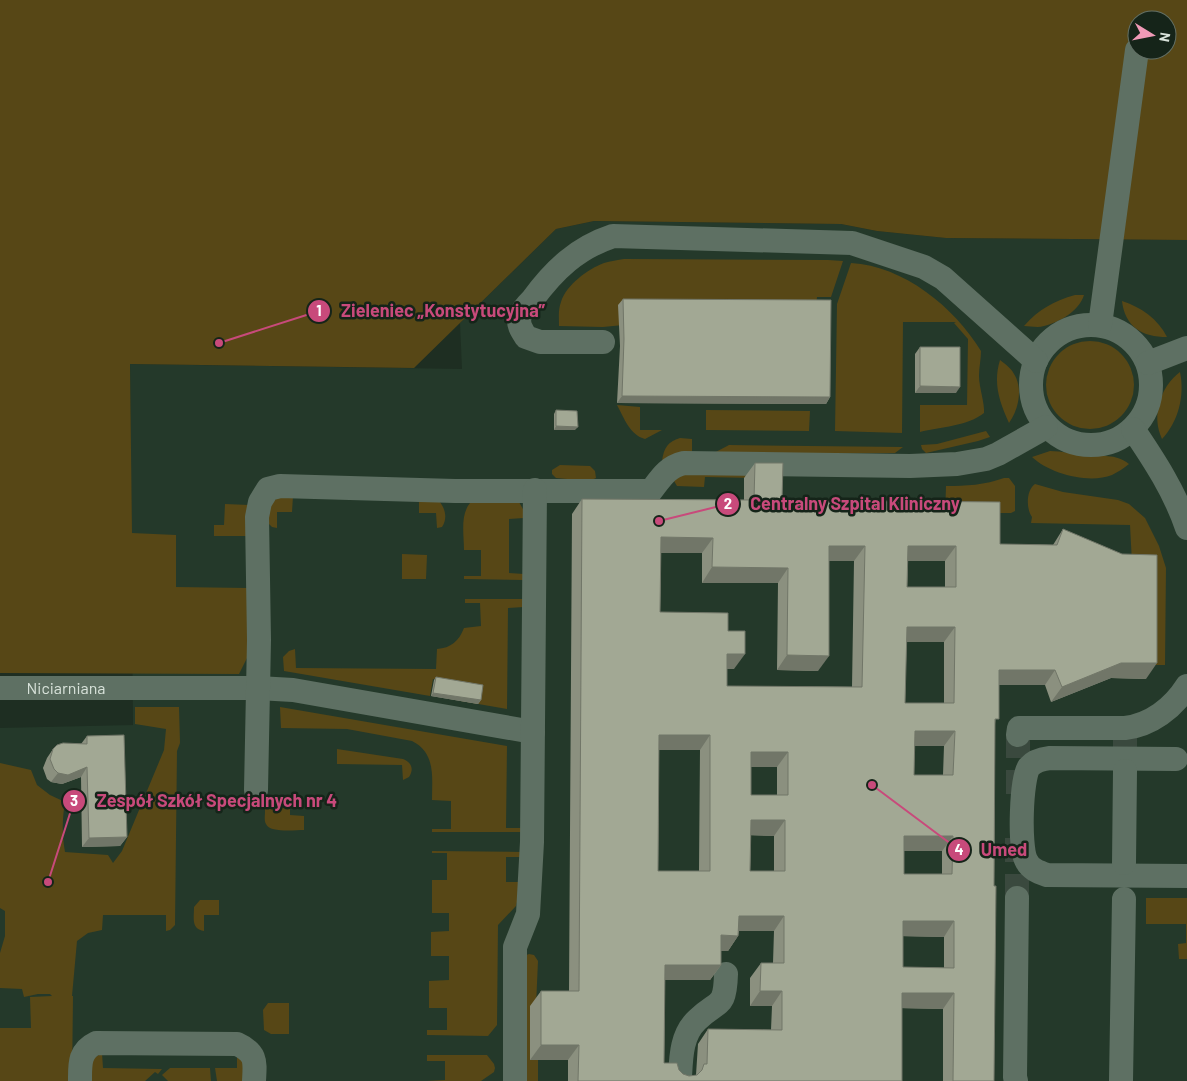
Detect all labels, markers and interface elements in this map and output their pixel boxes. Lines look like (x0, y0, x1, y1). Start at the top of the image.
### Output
north arrow (1127, 10, 1177, 60)
text: N (1156, 31, 1174, 43)
callout: Zieleniec „Konstytucyjna” (306, 294, 555, 327)
text: Zieleniec „Konstytucyjna” (341, 299, 545, 321)
text: 1 (316, 301, 322, 319)
callout: Centralny Szpital Kliniczny (715, 488, 970, 521)
text: Centralny Szpital Kliniczny (750, 492, 960, 514)
text: 2 (724, 494, 732, 512)
street label: Niciarniana (26, 678, 106, 697)
callout: Zespół Szkół Specjalnych nr 4 (62, 784, 347, 817)
text: Zespół Szkół Specjalnych nr 4 (97, 789, 337, 811)
text: 3 (70, 791, 78, 809)
callout: Umed (946, 833, 1038, 866)
text: Umed (981, 838, 1027, 860)
text: 4 (954, 840, 964, 858)

